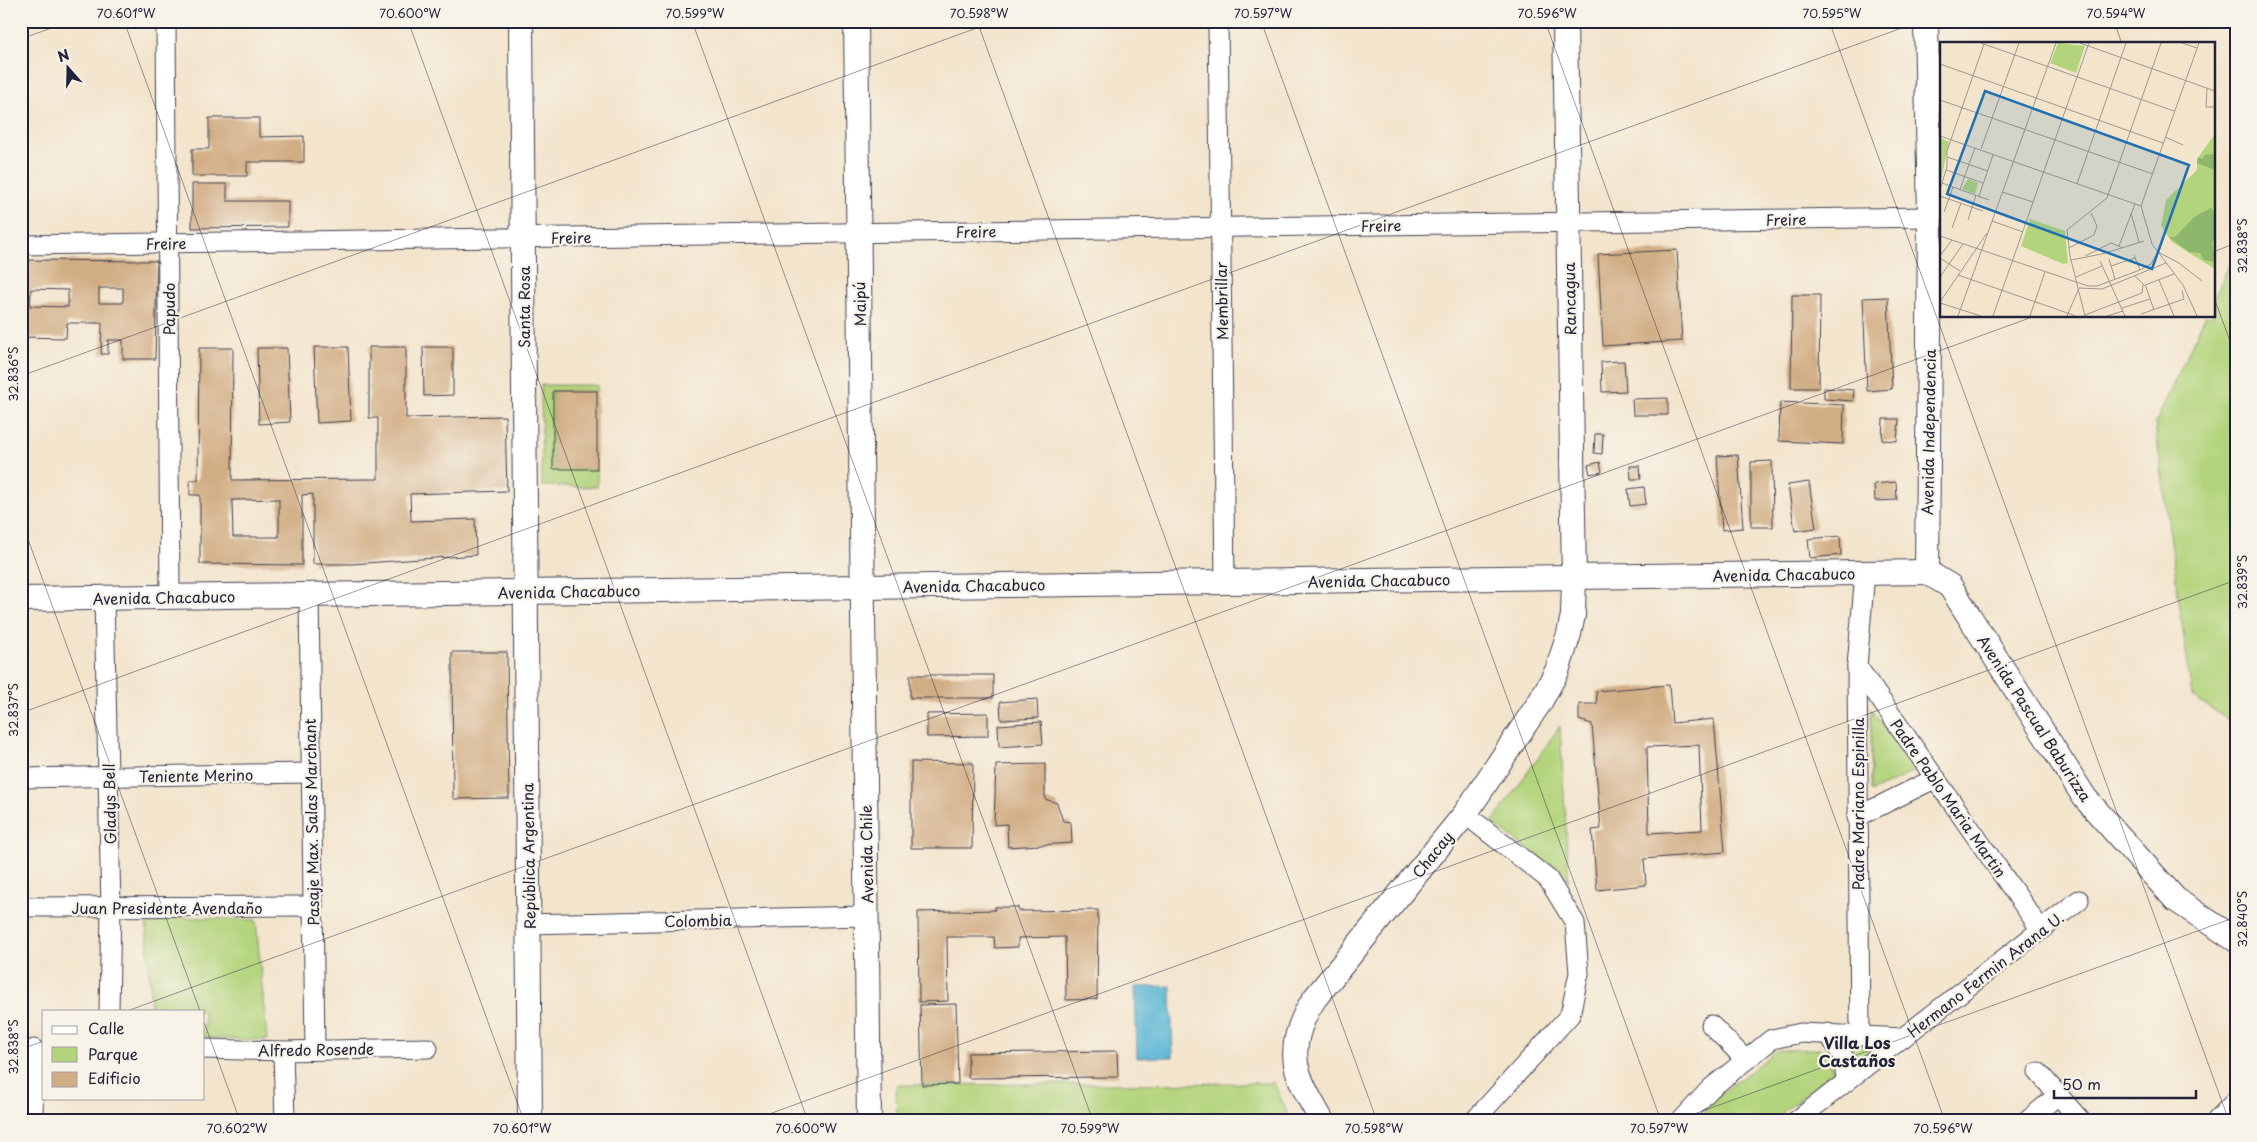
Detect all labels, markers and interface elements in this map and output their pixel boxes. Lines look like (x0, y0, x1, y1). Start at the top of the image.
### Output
text: 70.601°W (97, 4, 156, 22)
text: 70.600°W (379, 4, 442, 22)
text: 70.599°W (666, 4, 725, 22)
text: 70.598°W (950, 4, 1009, 22)
text: 70.597°W (1234, 4, 1293, 22)
text: 70.596°W (1518, 4, 1577, 22)
text: 70.595°W (1803, 4, 1862, 22)
text: 70.594°W (2087, 4, 2146, 22)
north arrow (42, 42, 92, 92)
inset map (1940, 42, 2214, 318)
text: N (55, 44, 72, 67)
street label: Freire (1765, 207, 1807, 231)
street label: Freire (1360, 213, 1402, 237)
text: 32.838°S (2233, 218, 2251, 274)
street label: Freire (955, 219, 997, 243)
street label: Freire (550, 225, 592, 249)
street label: Freire (145, 231, 187, 255)
street label: Membrillar (1209, 261, 1233, 340)
street label: Rancagua (1557, 262, 1581, 336)
street label: Santa Rosa (512, 265, 535, 348)
street label: Maipú (847, 282, 871, 326)
street label: Papudo (157, 283, 180, 335)
text: 32.836°S (4, 347, 22, 401)
street label: Avenida Independencia (1915, 348, 1941, 515)
text: 32.839°S (2233, 555, 2251, 609)
street label: Avenida Chacabuco (1713, 561, 1855, 587)
street label: Avenida Chacabuco (1308, 567, 1450, 593)
street label: Avenida Chacabuco (903, 572, 1045, 598)
street label: Avenida Chacabuco (498, 578, 640, 604)
street label: Avenida Chacabuco (93, 584, 235, 610)
street label: Avenida Pascual Baburizza (1972, 630, 2098, 806)
text: 32.837°S (4, 683, 22, 737)
street label: Padre Pablo Maria Martin (1885, 714, 2013, 882)
street label: Padre Mariano Espinilla (1846, 717, 1869, 890)
street label: Pasaje Max. Salas Marchant (298, 718, 324, 926)
street label: Gladys Bell (97, 763, 121, 845)
street label: Teniente Merino (139, 763, 253, 787)
street label: República Argentina (515, 782, 541, 929)
street label: Avenida Chile (854, 804, 878, 904)
street label: Chacay (1406, 826, 1458, 882)
text: 32.840°S (2233, 891, 2251, 947)
street label: Juan Presidente Avendaño (71, 896, 263, 919)
street label: Hermano Fermin Arana U. (1902, 906, 2068, 1042)
street label: Colombia (664, 908, 733, 932)
legend (42, 1010, 205, 1100)
text: Calle (88, 1016, 125, 1039)
text: 32.838°S (4, 1019, 22, 1075)
district label: Villa Los Castaños (1819, 1030, 1896, 1072)
street label: Alfredo Rosende (258, 1036, 374, 1062)
text: Parque (88, 1042, 138, 1065)
text: Edificio (88, 1066, 141, 1089)
scale bar (2054, 1067, 2197, 1099)
text: 50 m (2062, 1072, 2101, 1095)
text: 70.602°W (207, 1119, 268, 1137)
text: 70.601°W (493, 1119, 552, 1137)
text: 70.600°W (775, 1119, 838, 1137)
text: 70.599°W (1061, 1119, 1120, 1137)
text: 70.598°W (1345, 1119, 1404, 1137)
text: 70.597°W (1630, 1119, 1689, 1137)
text: 70.596°W (1914, 1119, 1973, 1137)

